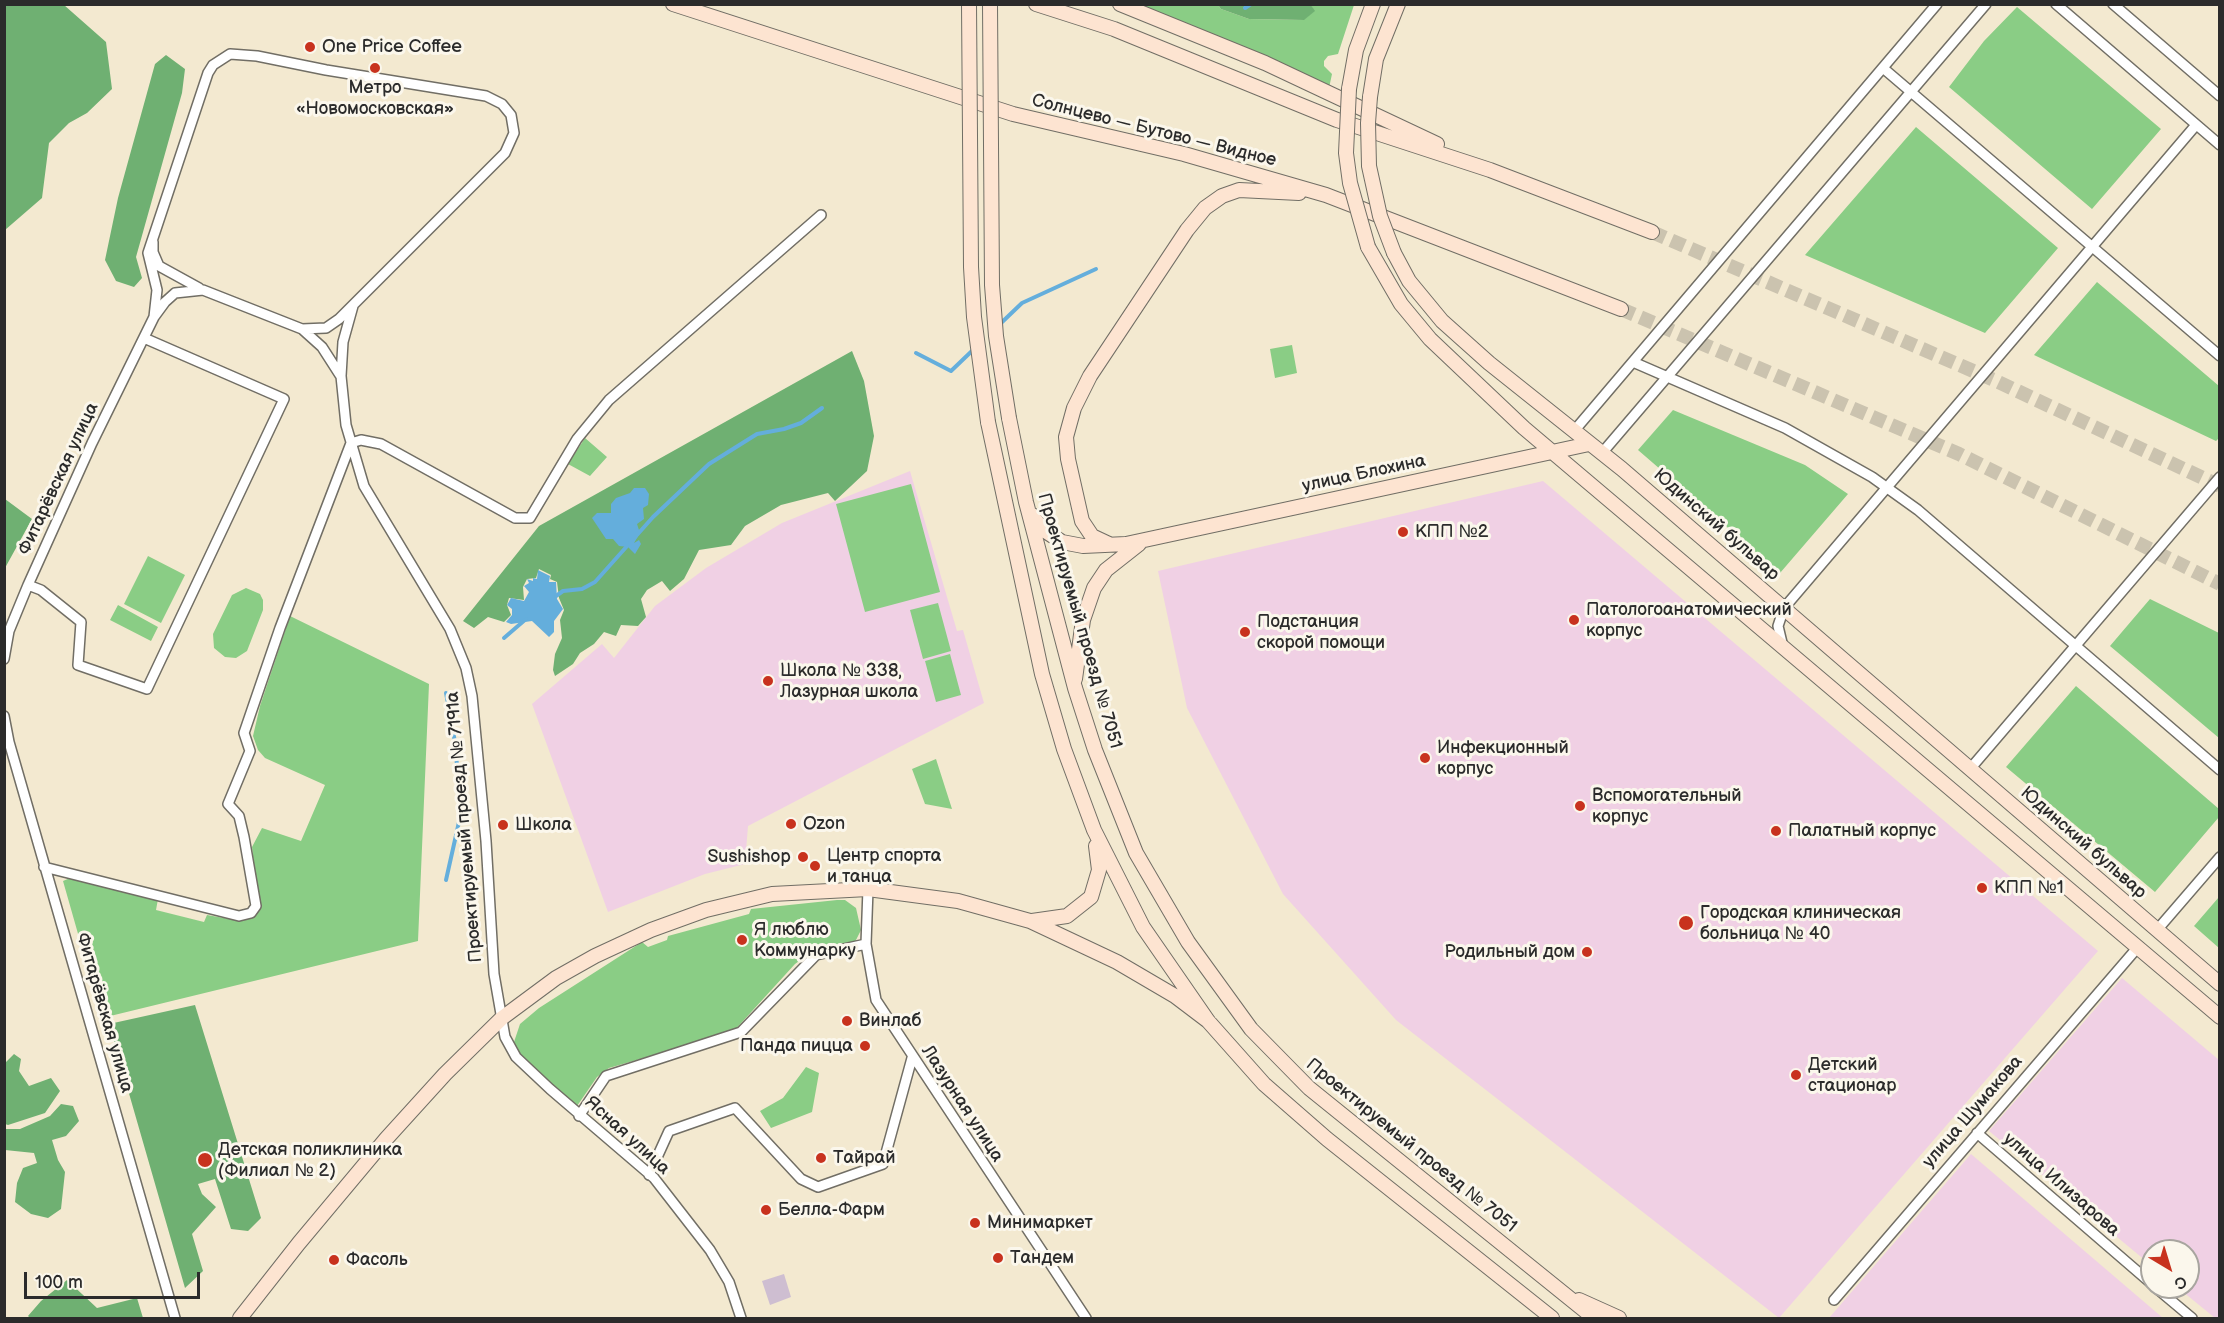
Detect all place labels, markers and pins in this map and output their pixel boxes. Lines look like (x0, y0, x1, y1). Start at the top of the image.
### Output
place label: One Price Coffee (322, 36, 462, 58)
marker: One Price Coffee (303, 40, 317, 54)
marker: Метро «Новомосковская» (368, 61, 382, 75)
place label: Метро «Новомосковская» (296, 77, 454, 119)
place label: КПП №2 (1415, 521, 1488, 543)
marker: КПП №2 (1396, 525, 1410, 539)
place label: Патологоанатомический корпус (1586, 599, 1792, 642)
place label: Подстанция скорой помощи (1257, 611, 1385, 654)
marker: Патологоанатомический корпус (1567, 613, 1581, 627)
marker: Подстанция скорой помощи (1238, 625, 1252, 639)
place label: Школа № 338, Лазурная школа (780, 660, 918, 702)
marker: Школа № 338, Лазурная школа (761, 674, 775, 688)
place label: Инфекционный корпус (1437, 737, 1569, 780)
marker: Инфекционный корпус (1418, 751, 1432, 765)
place label: Вспомогательный корпус (1592, 785, 1742, 828)
marker: Вспомогательный корпус (1573, 799, 1587, 813)
place label: Ozon (803, 813, 845, 835)
place label: Школа (515, 814, 572, 836)
marker: Ozon (784, 817, 798, 831)
marker: Школа (496, 818, 510, 832)
place label: Палатный корпус (1788, 820, 1936, 842)
marker: Палатный корпус (1769, 824, 1783, 838)
place label: Центр спорта и танца (827, 845, 941, 888)
place label: Sushishop (707, 846, 791, 868)
marker: Sushishop (796, 850, 810, 864)
marker: Центр спорта и танца (808, 859, 822, 873)
place label: КПП №1 (1994, 877, 2064, 899)
marker: КПП №1 (1975, 881, 1989, 895)
place label: Городская клиническая больница № 40 (1700, 902, 1901, 944)
marker: Городская клиническая больница № 40 (1677, 914, 1695, 932)
place label: Я люблю Коммунарку (754, 919, 856, 962)
marker: Я люблю Коммунарку (735, 933, 749, 947)
place label: Родильный дом (1444, 941, 1575, 963)
marker: Родильный дом (1580, 945, 1594, 959)
place label: Винлаб (859, 1010, 921, 1032)
marker: Винлаб (840, 1014, 854, 1028)
place label: Панда пицца (740, 1035, 853, 1057)
marker: Панда пицца (858, 1039, 872, 1053)
place label: Детский стационар (1808, 1054, 1897, 1096)
marker: Детский стационар (1789, 1068, 1803, 1082)
place label: Детская поликлиника (Филиал № 2) (218, 1139, 402, 1182)
place label: Тайрай (833, 1147, 895, 1169)
marker: Детская поликлиника (Филиал № 2) (196, 1151, 214, 1169)
marker: Тайрай (814, 1151, 828, 1165)
place label: Белла-Фарм (778, 1199, 885, 1221)
marker: Белла-Фарм (759, 1203, 773, 1217)
place label: Минимаркет (987, 1212, 1093, 1234)
marker: Минимаркет (968, 1216, 982, 1230)
place label: Тандем (1010, 1247, 1074, 1269)
place label: Фасоль (346, 1249, 408, 1271)
marker: Тандем (991, 1251, 1005, 1265)
marker: Фасоль (327, 1253, 341, 1267)

